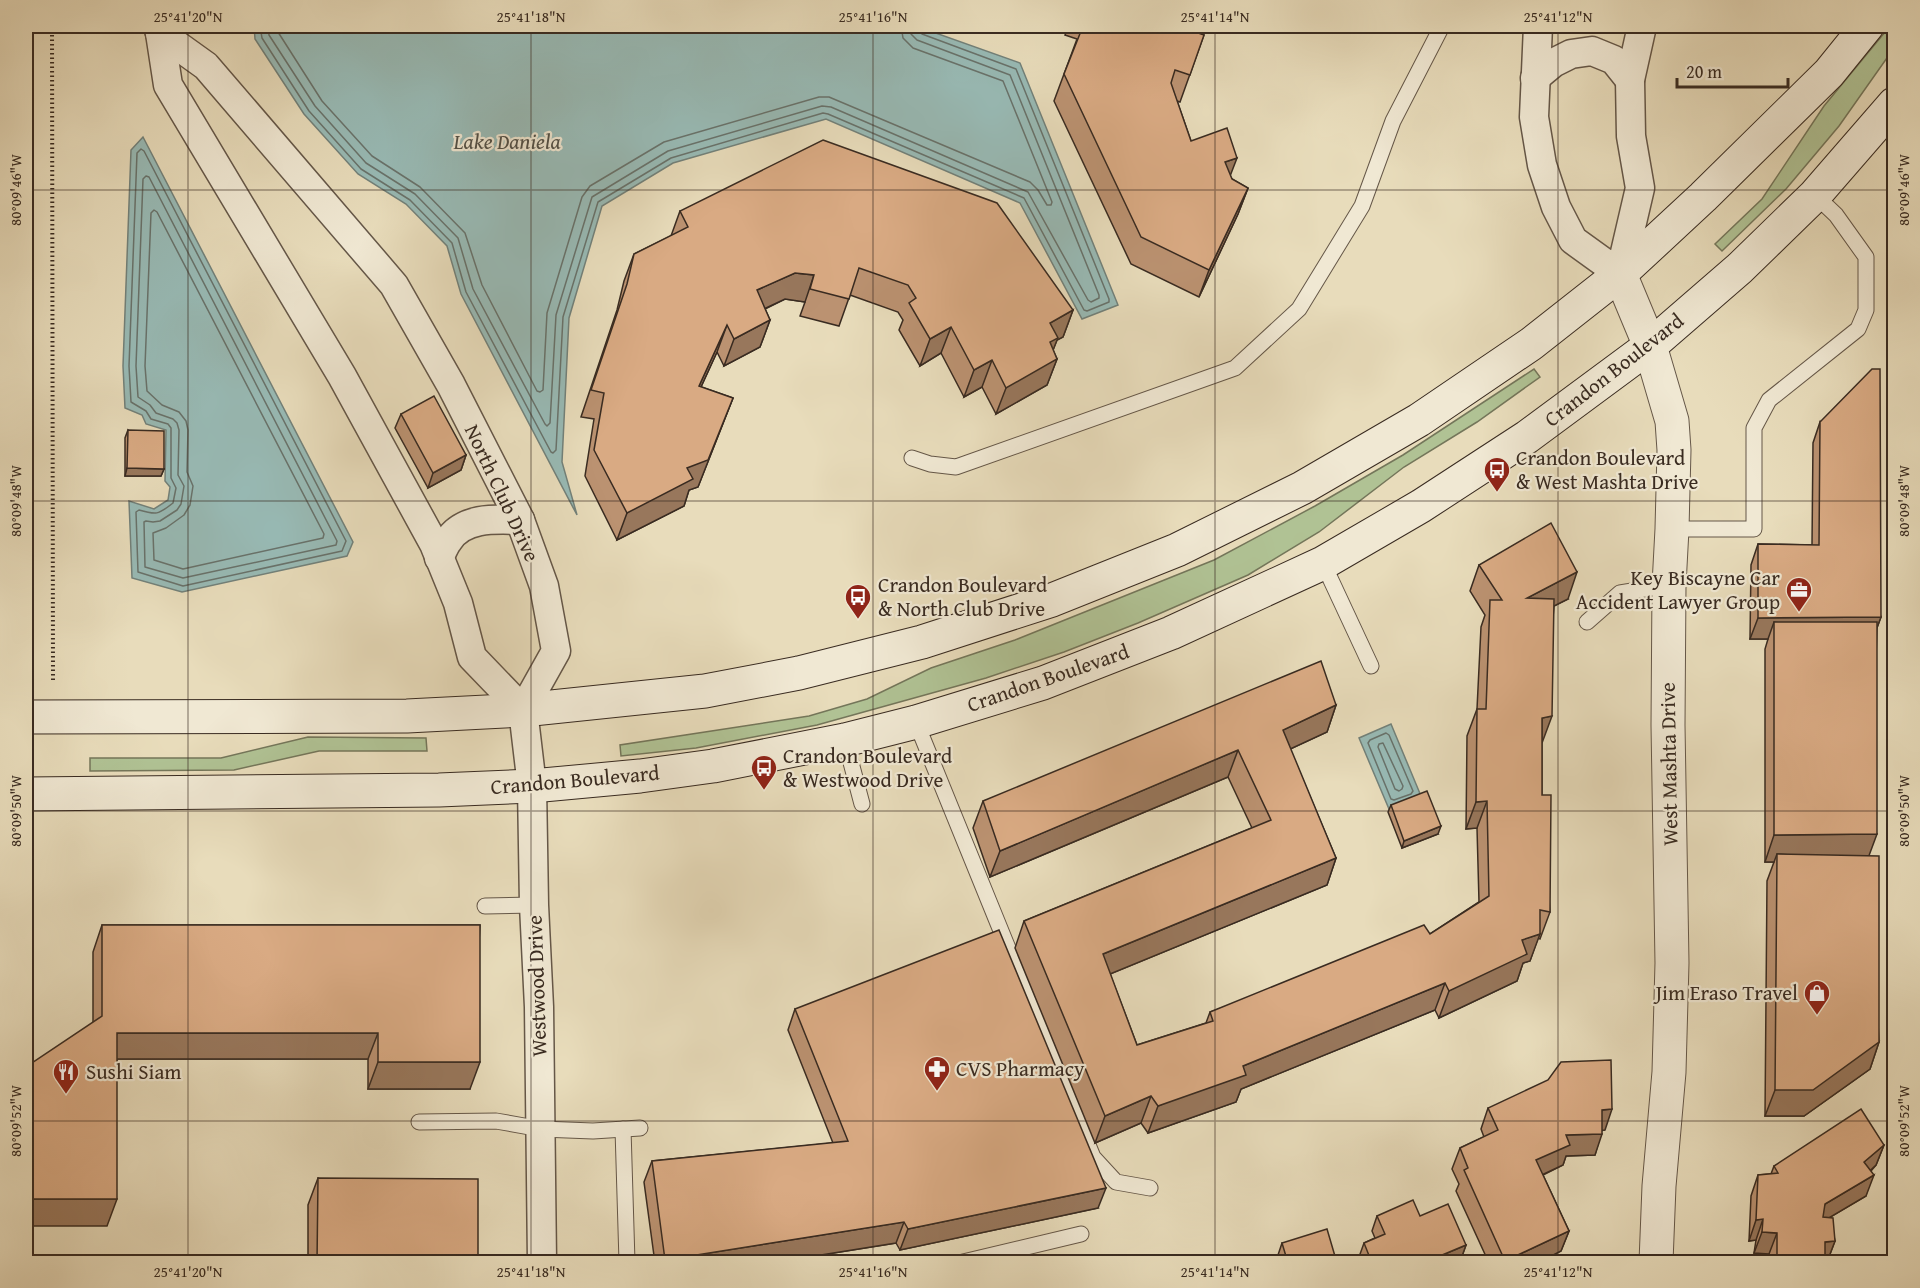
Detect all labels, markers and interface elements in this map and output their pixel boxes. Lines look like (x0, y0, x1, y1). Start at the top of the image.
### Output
text: 25°41'20"N (154, 6, 223, 27)
text: 25°41'18"N (497, 6, 566, 27)
text: 25°41'16"N (839, 6, 908, 27)
text: 25°41'14"N (1181, 6, 1250, 27)
text: 25°41'12"N (1524, 6, 1593, 27)
scale bar (1677, 51, 1788, 89)
text: 20 m (1686, 58, 1722, 85)
water label: Lake Daniela (452, 125, 561, 157)
text: 80°09'46"W (5, 154, 26, 226)
text: 80°09'46"W (1893, 154, 1914, 226)
street label: Crandon Boulevard (1537, 305, 1691, 434)
street label: North Club Drive (457, 419, 548, 567)
place label: Crandon Boulevard & West Mashta Drive (1516, 442, 1699, 497)
bus stop icon: Crandon Boulevard & West Mashta Drive (1482, 455, 1512, 493)
text: 80°09'48"W (5, 465, 26, 537)
text: 80°09'48"W (1893, 465, 1914, 537)
place label: Key Biscayne Car Accident Lawyer Group (1576, 562, 1780, 617)
place label: Crandon Boulevard & North Club Drive (878, 569, 1048, 624)
office icon: Key Biscayne Car Accident Lawyer Group (1784, 575, 1814, 613)
bus stop icon: Crandon Boulevard & North Club Drive (843, 582, 873, 620)
street label: Crandon Boulevard (963, 635, 1134, 720)
street label: West Mashta Drive (1652, 682, 1685, 846)
place label: Crandon Boulevard & Westwood Drive (783, 740, 953, 795)
bus stop icon: Crandon Boulevard & Westwood Drive (749, 753, 779, 791)
street label: Crandon Boulevard (489, 757, 661, 802)
text: 80°09'50"W (5, 775, 26, 847)
text: 80°09'50"W (1893, 775, 1914, 847)
street label: Westwood Drive (519, 915, 554, 1057)
place label: Jim Eraso Travel (1653, 977, 1798, 1008)
shop icon: Jim Eraso Travel (1802, 978, 1832, 1016)
place label: CVS Pharmacy (956, 1053, 1085, 1084)
pharmacy icon: CVS Pharmacy (922, 1054, 952, 1092)
place label: Sushi Siam (86, 1056, 182, 1087)
restaurant icon: Sushi Siam (51, 1057, 81, 1095)
text: 80°09'52"W (5, 1085, 26, 1157)
text: 80°09'52"W (1893, 1085, 1914, 1157)
text: 25°41'20"N (154, 1261, 223, 1282)
text: 25°41'18"N (497, 1261, 566, 1282)
text: 25°41'16"N (839, 1261, 908, 1282)
text: 25°41'14"N (1181, 1261, 1250, 1282)
text: 25°41'12"N (1524, 1261, 1593, 1282)

